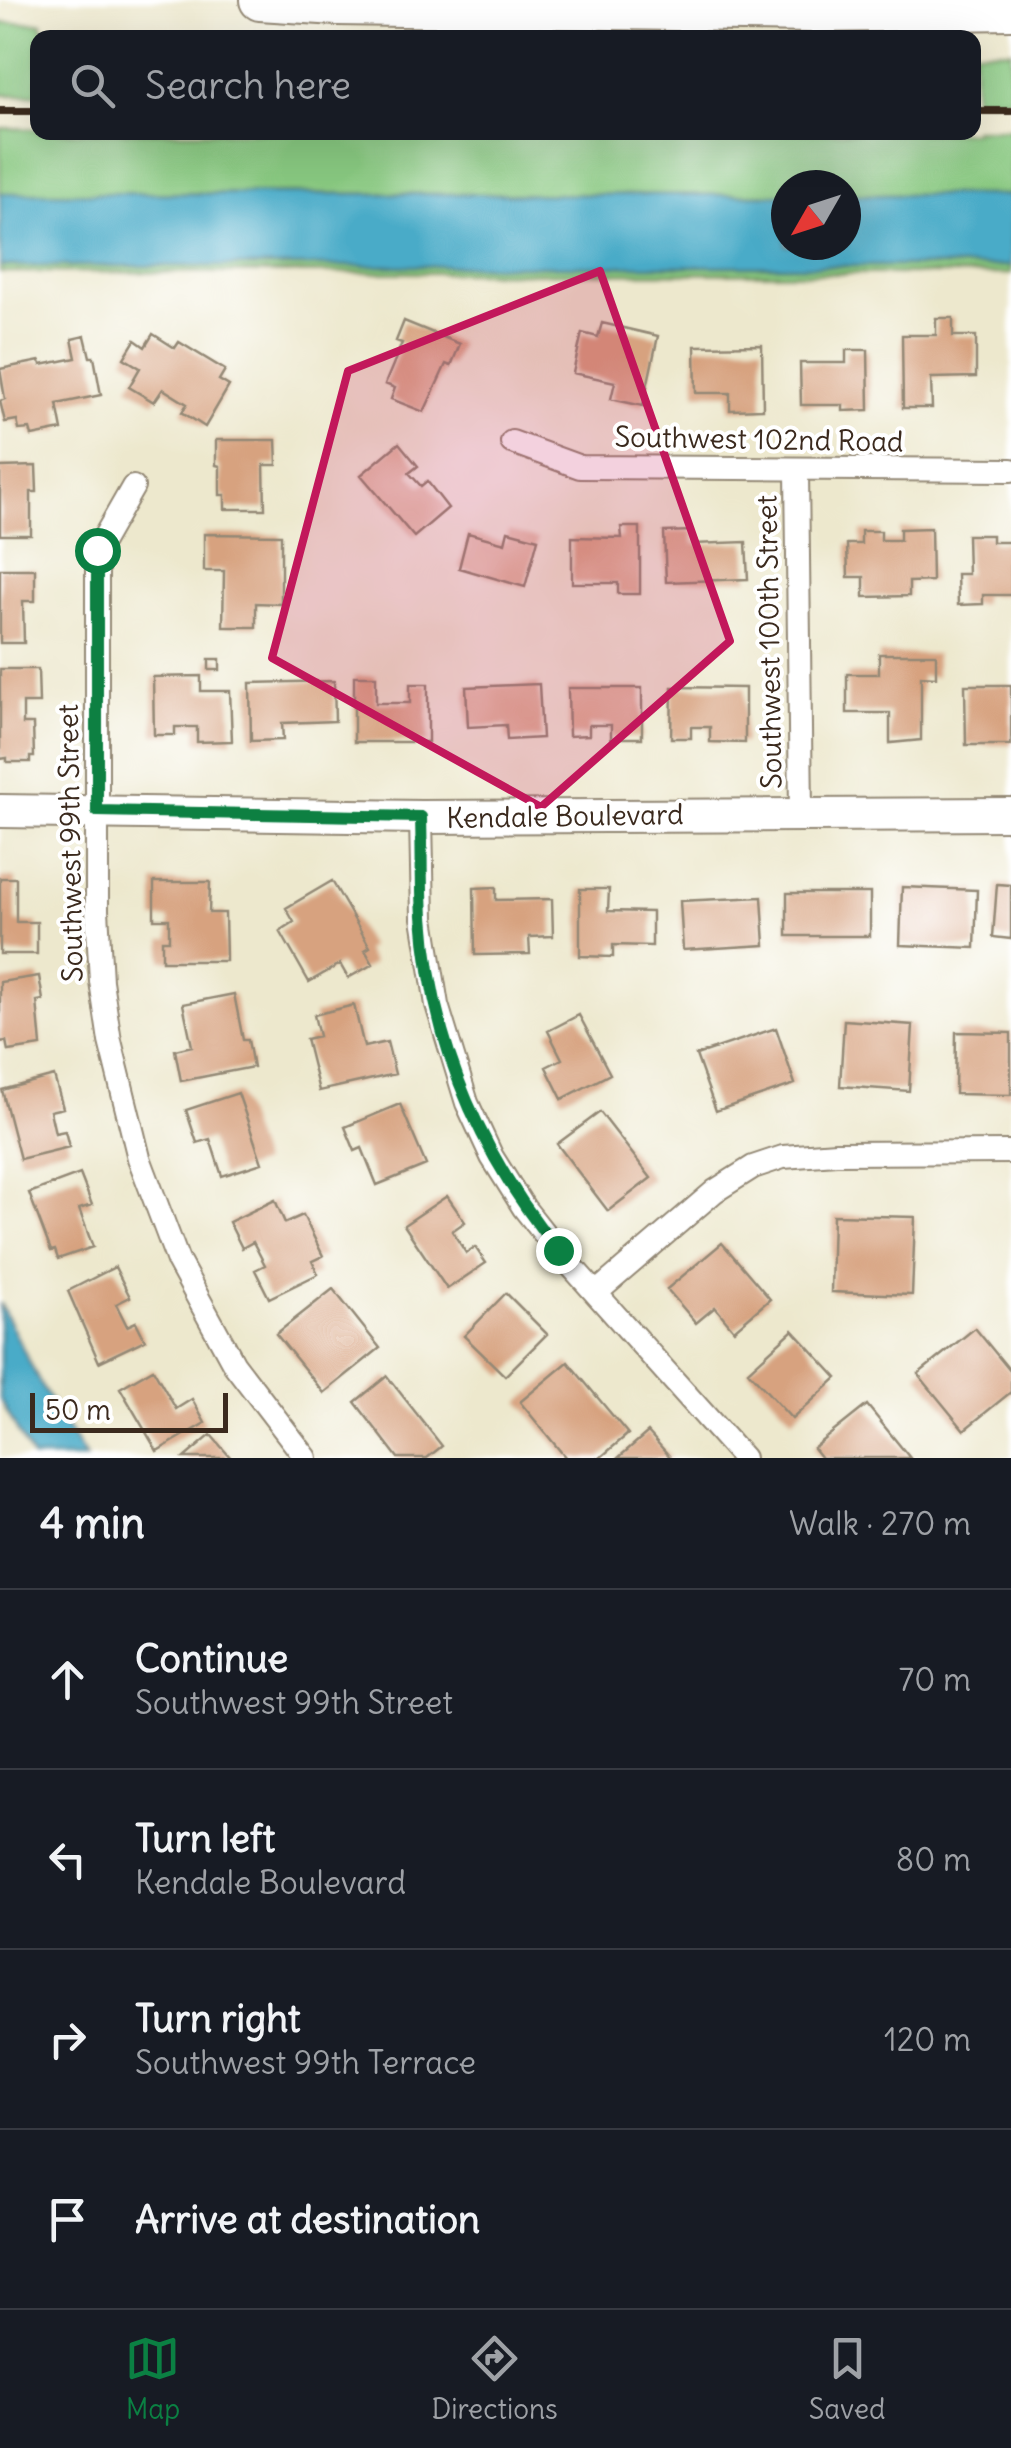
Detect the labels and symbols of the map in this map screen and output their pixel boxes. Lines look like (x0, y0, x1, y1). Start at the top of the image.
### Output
north arrow (771, 170, 861, 260)
street label: Southwest 102nd Road (614, 418, 904, 460)
street label: Southwest 100th Street (748, 495, 790, 789)
route start (75, 528, 121, 574)
street label: Southwest 99th Street (50, 704, 90, 982)
street label: Kendale Boulevard (446, 796, 684, 836)
route end (536, 1228, 582, 1274)
scale bar (30, 1388, 228, 1432)

